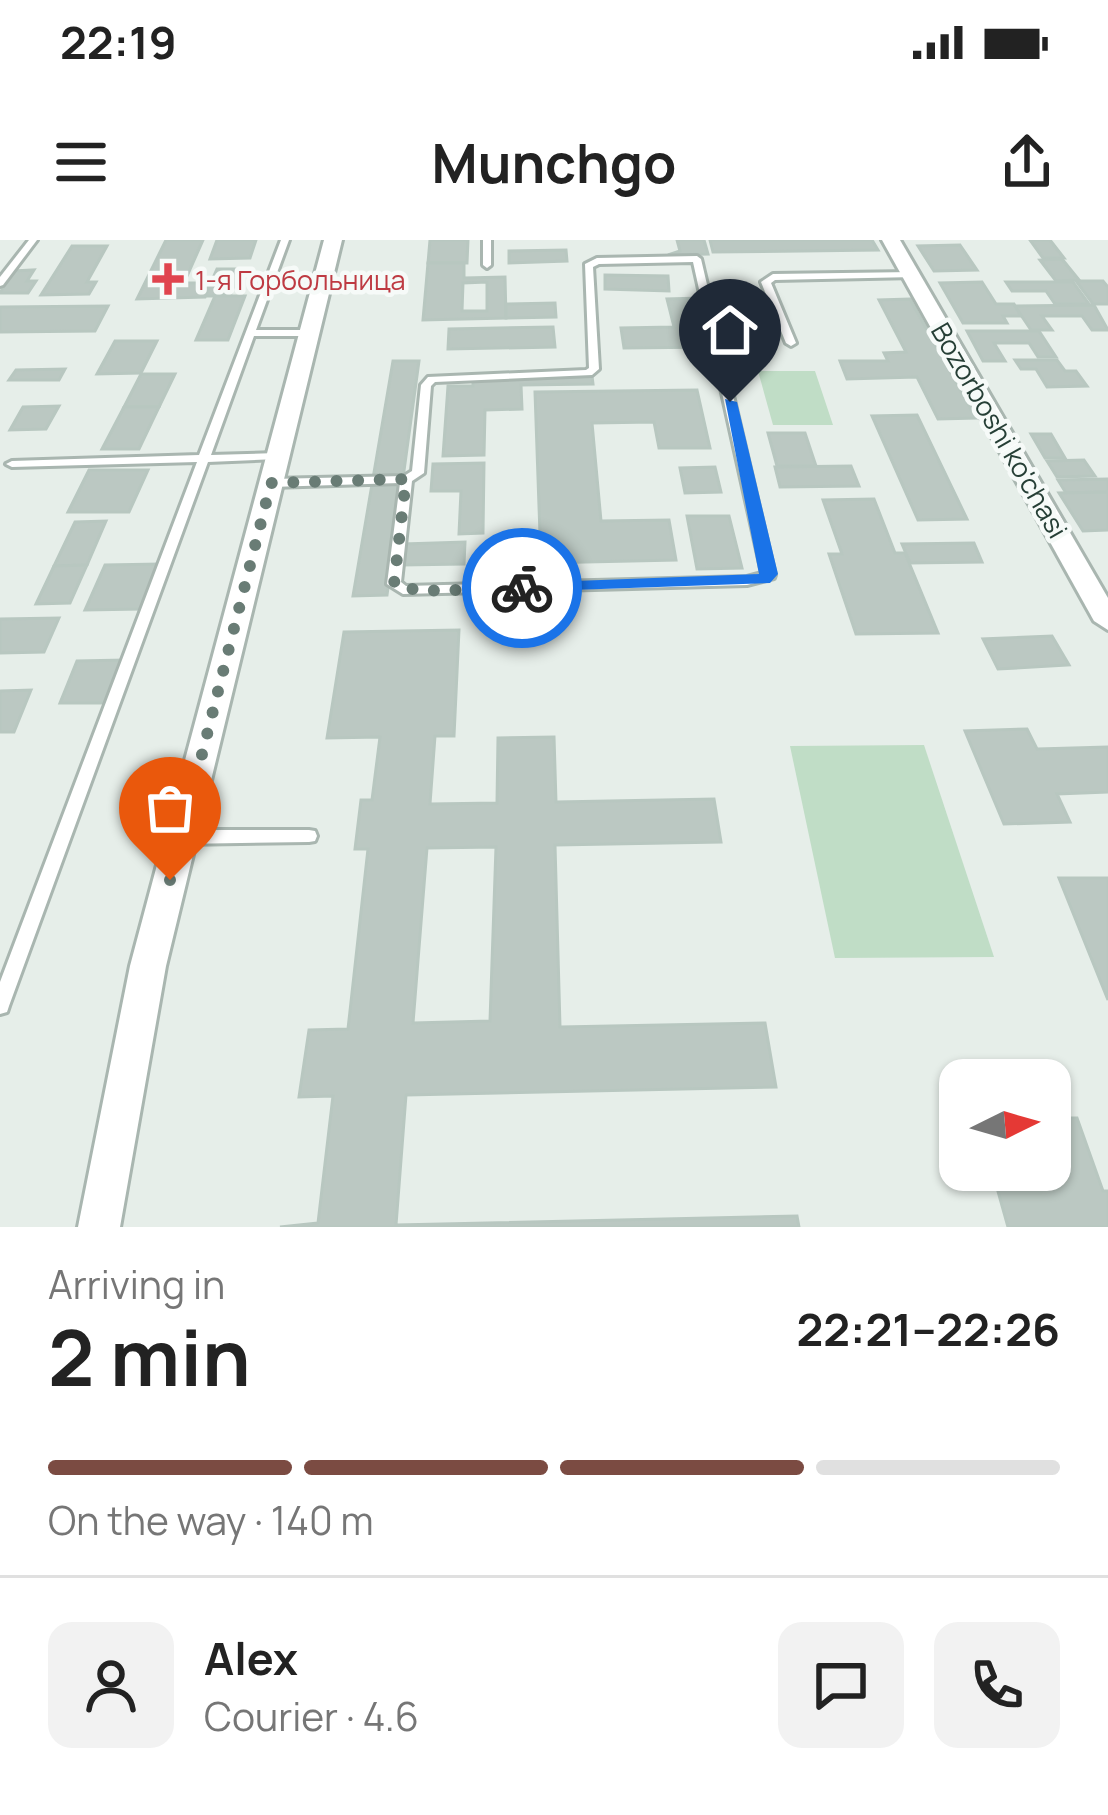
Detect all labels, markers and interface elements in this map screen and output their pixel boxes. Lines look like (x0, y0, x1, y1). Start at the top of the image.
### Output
text: 22:19 (60, 11, 177, 73)
text: Munchgo (432, 125, 676, 199)
icon: menu (48, 129, 114, 195)
icon: share (994, 129, 1060, 195)
place label: 1-я Горбольница (195, 261, 406, 298)
marker: 1-я Горбольница (152, 263, 184, 295)
pin (679, 279, 781, 402)
icon: home (697, 297, 763, 363)
street label: Bozorboshi ko'chasi (923, 315, 1077, 545)
courier (462, 528, 582, 648)
icon: bike (489, 555, 555, 621)
pin (119, 757, 221, 880)
icon: bag (137, 775, 203, 841)
north arrow (939, 1059, 1071, 1191)
map controls (939, 1059, 1071, 1191)
text: Arriving in (48, 1257, 225, 1311)
text: 22:21–22:26 (796, 1298, 1060, 1360)
text: 2 min (48, 1303, 251, 1409)
text: On the way · 140 m (48, 1493, 374, 1547)
button: person (48, 1622, 174, 1748)
button: chat (778, 1622, 904, 1748)
button: phone (934, 1622, 1060, 1748)
text: Alex (204, 1627, 298, 1689)
text: Courier · 4.6 (204, 1689, 419, 1743)

